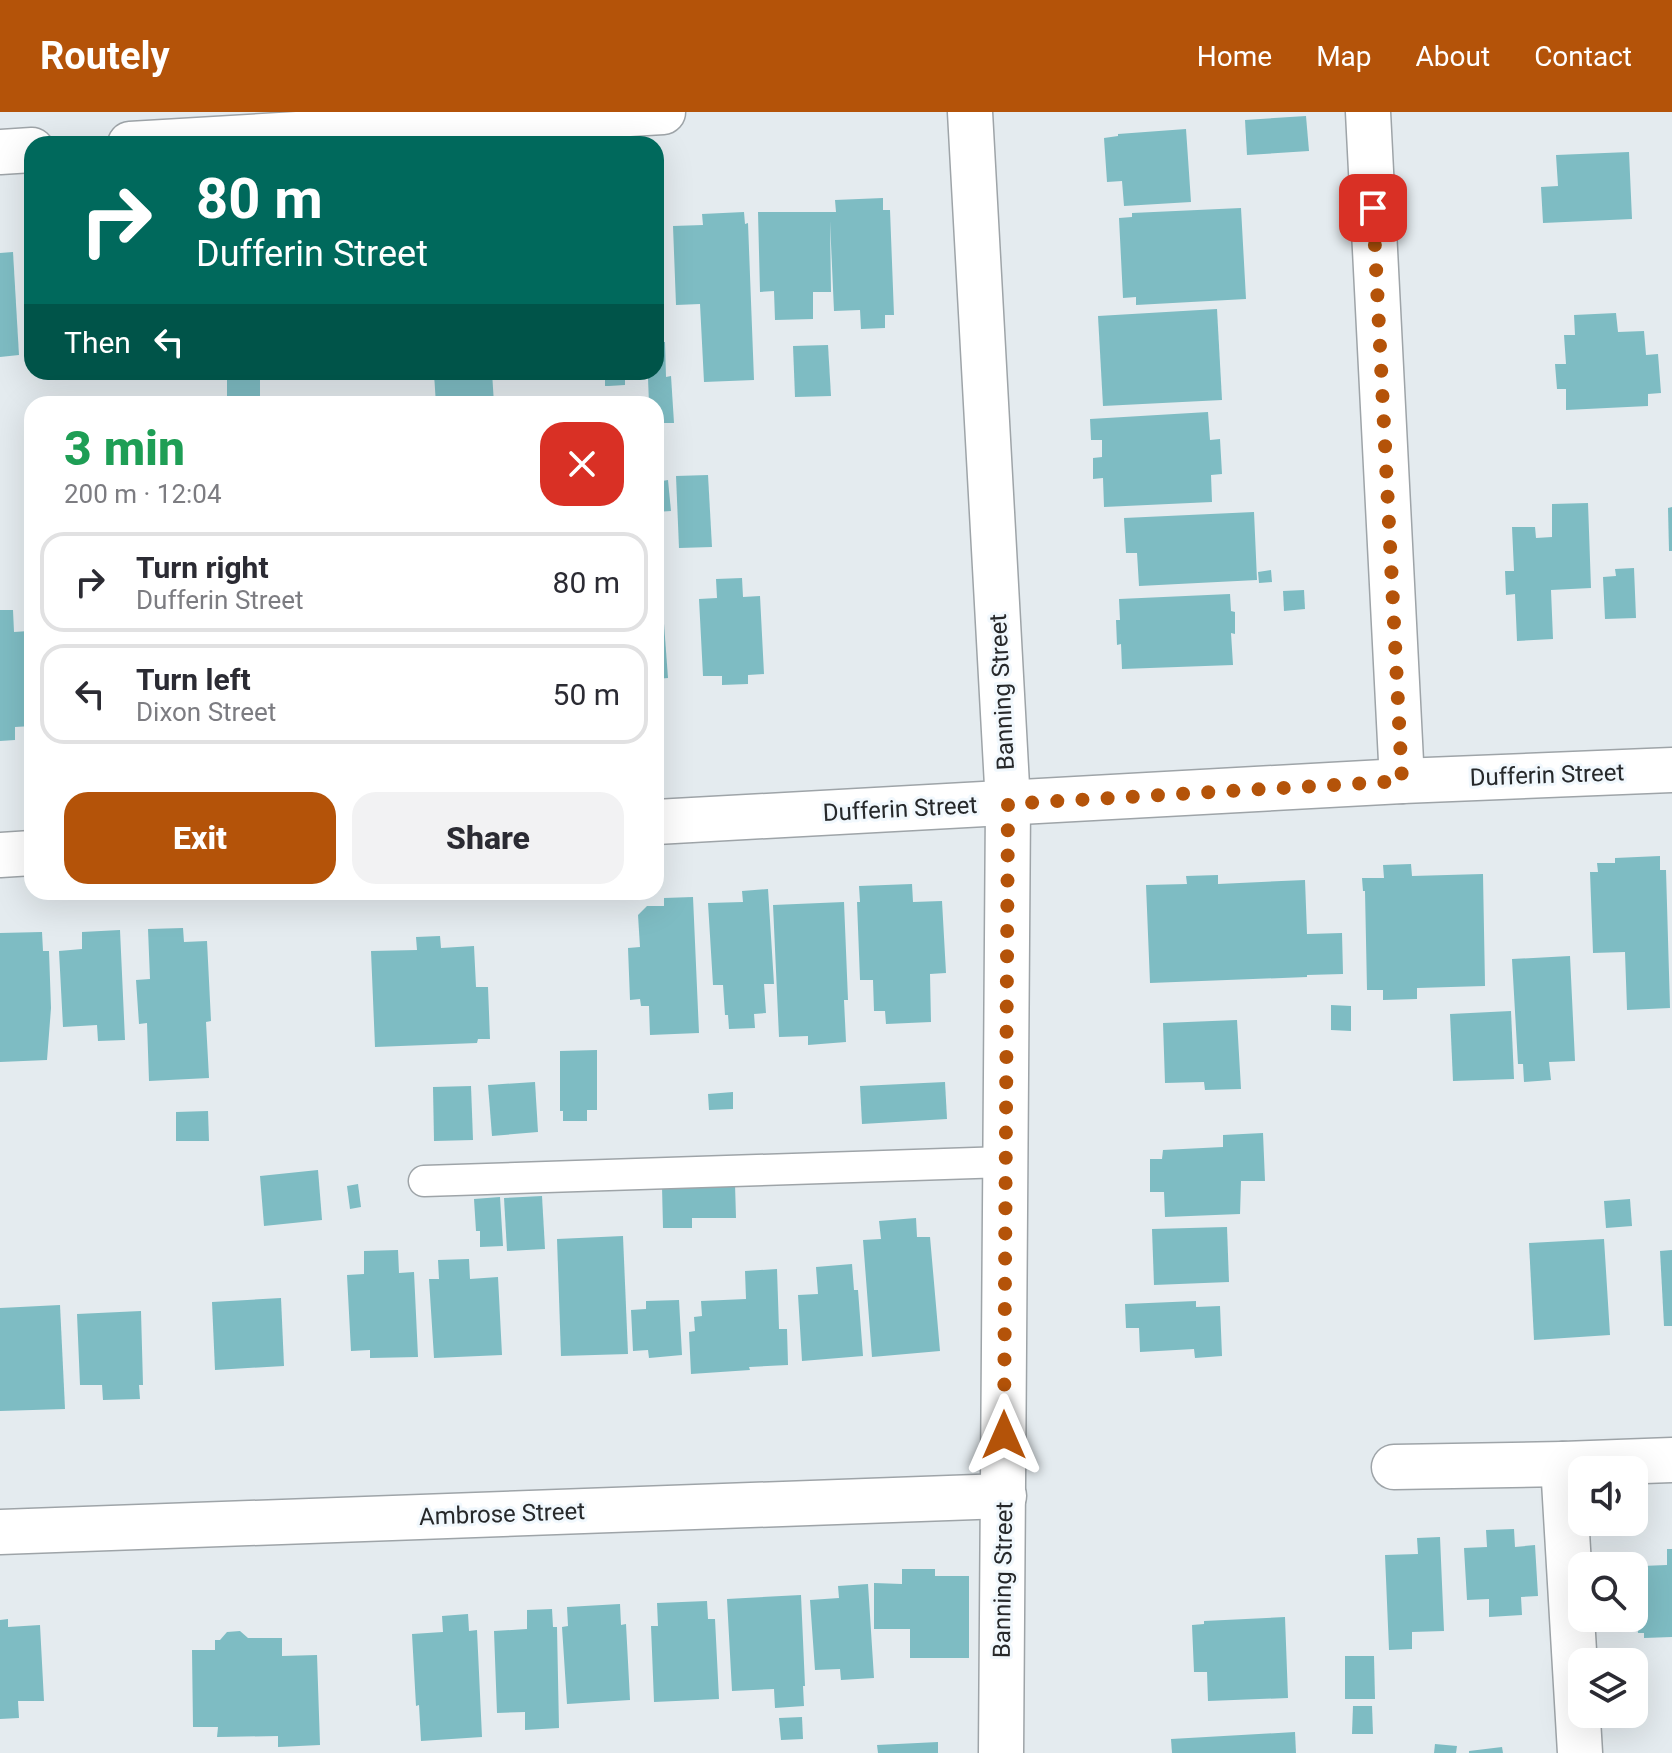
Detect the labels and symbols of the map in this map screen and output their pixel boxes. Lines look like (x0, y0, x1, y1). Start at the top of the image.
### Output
pin (1339, 174, 1407, 242)
street label: Banning Street (984, 613, 1020, 771)
street label: Dufferin Street (1469, 758, 1625, 792)
street label: Dufferin Street (822, 791, 978, 827)
position arrow (962, 1393, 1046, 1477)
street label: Ambrose Street (418, 1497, 586, 1531)
street label: Banning Street (988, 1501, 1018, 1658)

